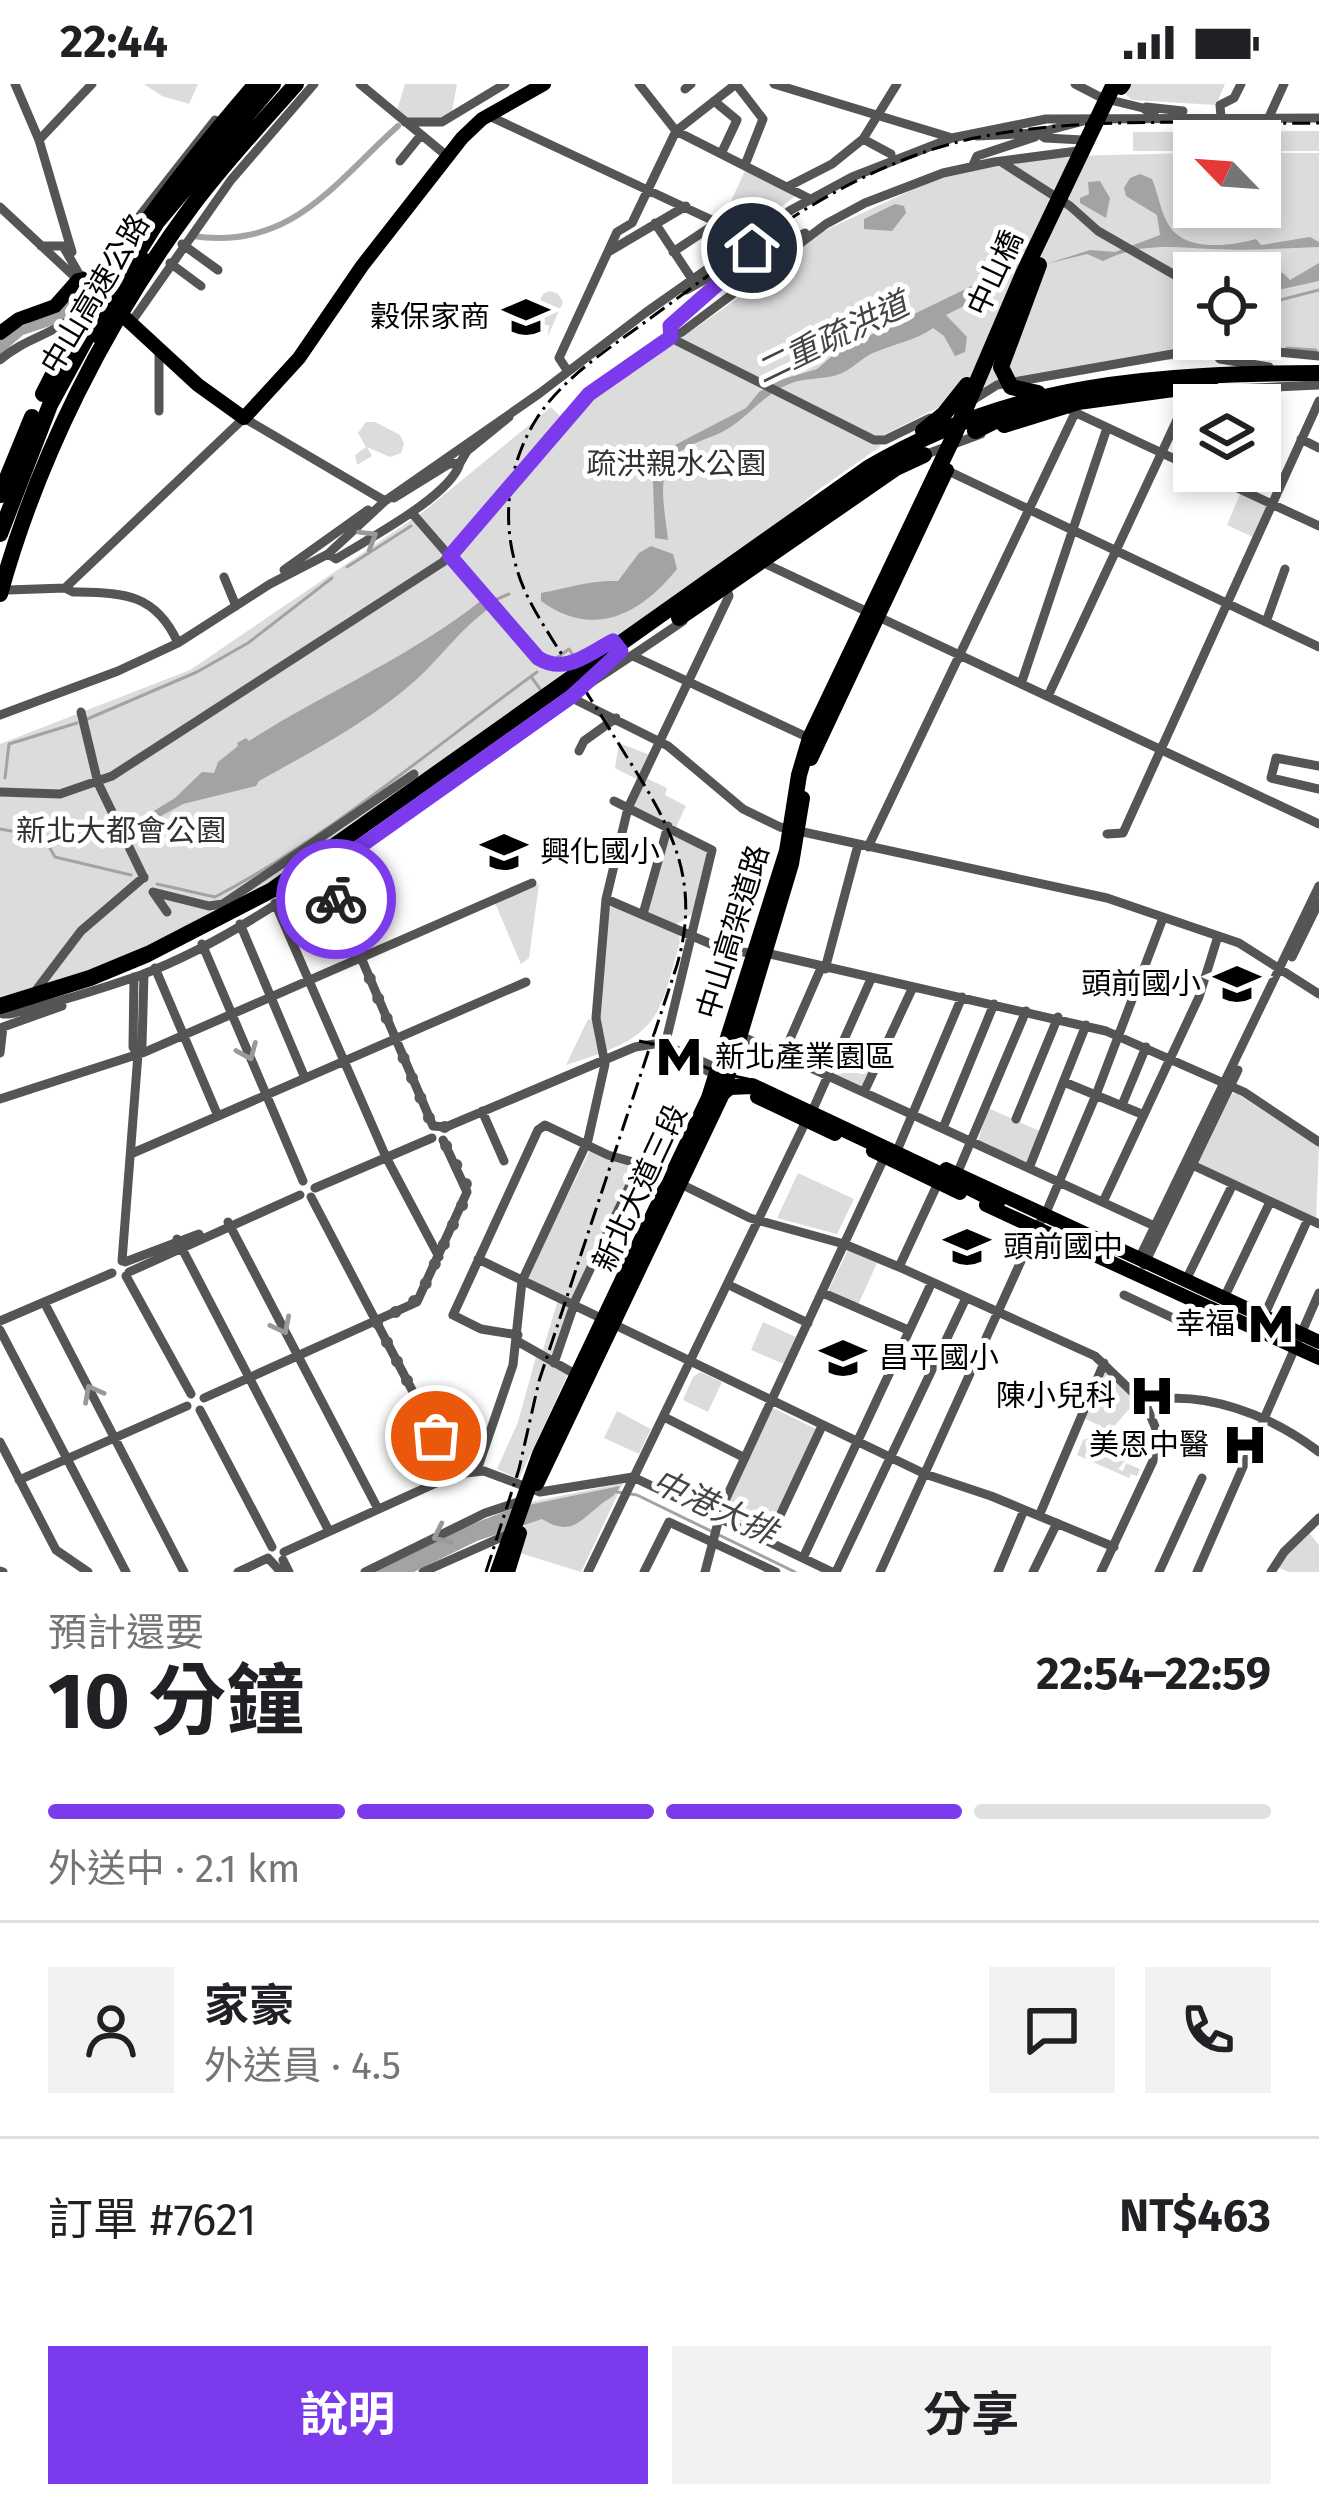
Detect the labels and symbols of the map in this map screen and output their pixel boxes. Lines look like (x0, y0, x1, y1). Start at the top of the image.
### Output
north arrow (1173, 120, 1281, 228)
pin (701, 197, 803, 299)
street label: 中山高速公路 (33, 208, 157, 380)
street label: 中山橋 (960, 225, 1030, 321)
water label: 二重疏洪道 (749, 282, 919, 392)
school or university icon: 穀保家商 (501, 292, 551, 342)
place label: 穀保家商 (370, 299, 490, 335)
park label: 疏洪親水公園 (586, 446, 766, 482)
one-way arrow (356, 530, 378, 553)
park label: 新北大都會公園 (16, 813, 226, 849)
school or university icon: 興化國小 (479, 827, 529, 877)
place label: 興化國小 (540, 834, 660, 870)
courier (276, 839, 396, 959)
street label: 中山高架道路 (689, 841, 777, 1023)
school or university icon: 頭前國小 (1212, 959, 1262, 1009)
place label: 頭前國小 (1081, 966, 1201, 1002)
metro station icon: 新北產業園區 (654, 1032, 704, 1082)
place label: 新北產業園區 (715, 1039, 895, 1075)
one-way arrow (234, 1040, 258, 1061)
street label: 新北大道三段 (586, 1099, 694, 1277)
school or university icon: 頭前國中 (942, 1222, 992, 1272)
place label: 頭前國中 (1003, 1229, 1123, 1265)
metro station icon: 幸福 (1246, 1299, 1296, 1349)
place label: 幸福 (1175, 1306, 1235, 1342)
one-way arrow (268, 1313, 291, 1334)
school or university icon: 昌平國小 (818, 1333, 868, 1383)
place label: 昌平國小 (879, 1340, 999, 1376)
hospital icon: 陳小兒科 (1127, 1371, 1177, 1421)
place label: 陳小兒科 (996, 1378, 1116, 1414)
one-way arrow (83, 1384, 106, 1406)
pin (385, 1385, 487, 1487)
hospital icon: 美恩中醫 (1220, 1420, 1270, 1470)
place label: 美恩中醫 (1089, 1427, 1209, 1463)
water label: 中港大排 (646, 1461, 786, 1555)
one-way arrow (432, 1521, 453, 1544)

